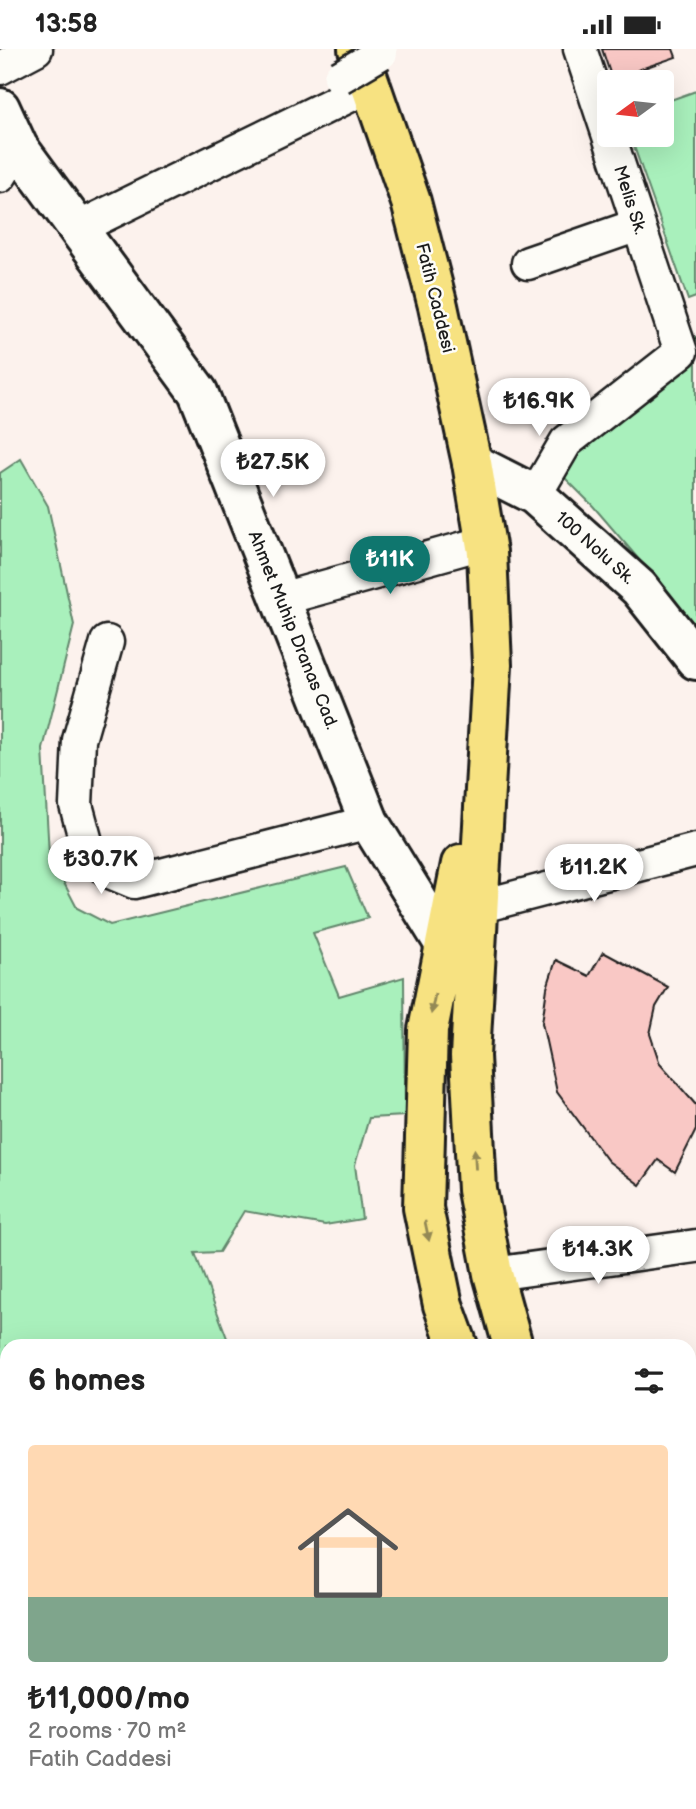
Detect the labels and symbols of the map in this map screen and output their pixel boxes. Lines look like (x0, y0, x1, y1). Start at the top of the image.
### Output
north arrow (597, 70, 674, 147)
street label: Melis Sk. (609, 163, 651, 237)
street label: Fatih Caddesi (411, 241, 459, 355)
pin: ₺16.9K (482, 379, 596, 438)
pin: ₺27.5K (216, 440, 330, 499)
street label: 100 Nolu Sk. (551, 507, 639, 589)
street label: Ahmet Muhip Dranas Cad. (244, 528, 342, 732)
pin: ₺11K (349, 537, 431, 596)
pin: ₺30.7K (44, 837, 158, 896)
pin: ₺11.2K (537, 845, 651, 904)
one-way arrow (427, 993, 438, 1015)
one-way arrow (470, 1148, 481, 1170)
one-way arrow (422, 1220, 433, 1242)
pin: ₺14.3K (541, 1227, 655, 1286)

